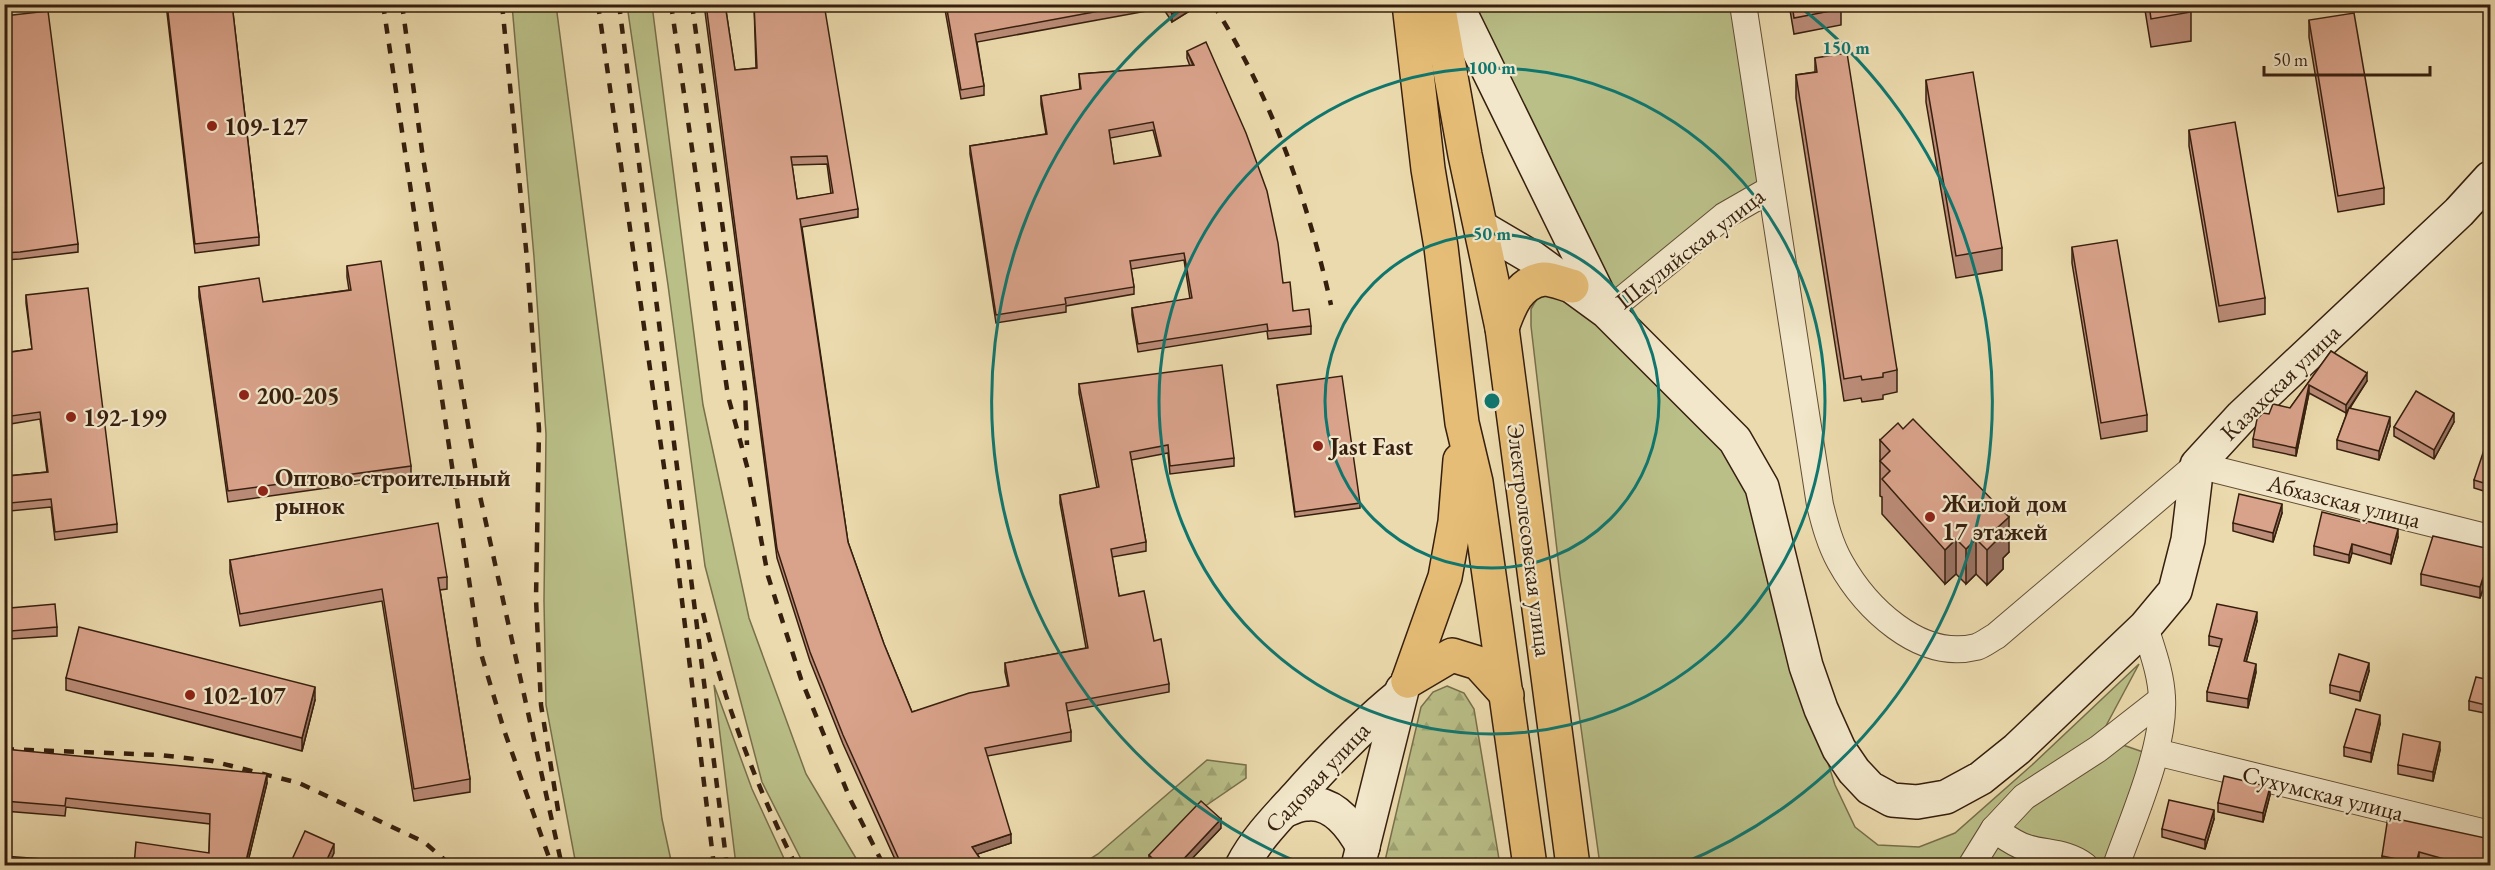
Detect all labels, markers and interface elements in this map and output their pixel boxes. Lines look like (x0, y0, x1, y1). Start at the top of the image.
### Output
text: 150 m (1822, 36, 1870, 59)
scale bar (2264, 39, 2430, 77)
text: 50 m (2273, 48, 2308, 71)
text: 100 m (1468, 56, 1516, 79)
place label: 109-127 (224, 111, 308, 142)
marker: 109-127 (205, 119, 219, 133)
street label: Шауляйская улица (1609, 180, 1771, 316)
text: 50 m (1473, 222, 1511, 245)
street label: Казахская улица (2213, 317, 2347, 447)
place label: 200-205 (256, 380, 340, 411)
marker: 200-205 (237, 388, 251, 402)
centre of rings (1482, 391, 1502, 411)
place label: 192-199 (83, 402, 167, 433)
marker: 192-199 (64, 410, 78, 424)
street label: Электролесовская улица (1500, 422, 1560, 659)
place label: Jast Fast (1328, 431, 1413, 462)
marker: Jast Fast (1311, 439, 1325, 453)
place label: Оптово-строительный рынок (275, 462, 511, 521)
street label: Абхазская улица (2263, 467, 2424, 535)
marker: Оптово-строительный рынок (256, 484, 270, 498)
place label: Жилой дом 17 этажей (1941, 488, 2067, 547)
marker: Жилой дом 17 этажей (1923, 510, 1937, 524)
place label: 102-107 (202, 680, 286, 711)
marker: 102-107 (183, 688, 197, 702)
street label: Садовая улица (1258, 715, 1377, 839)
street label: Сухумская улица (2239, 758, 2407, 828)

